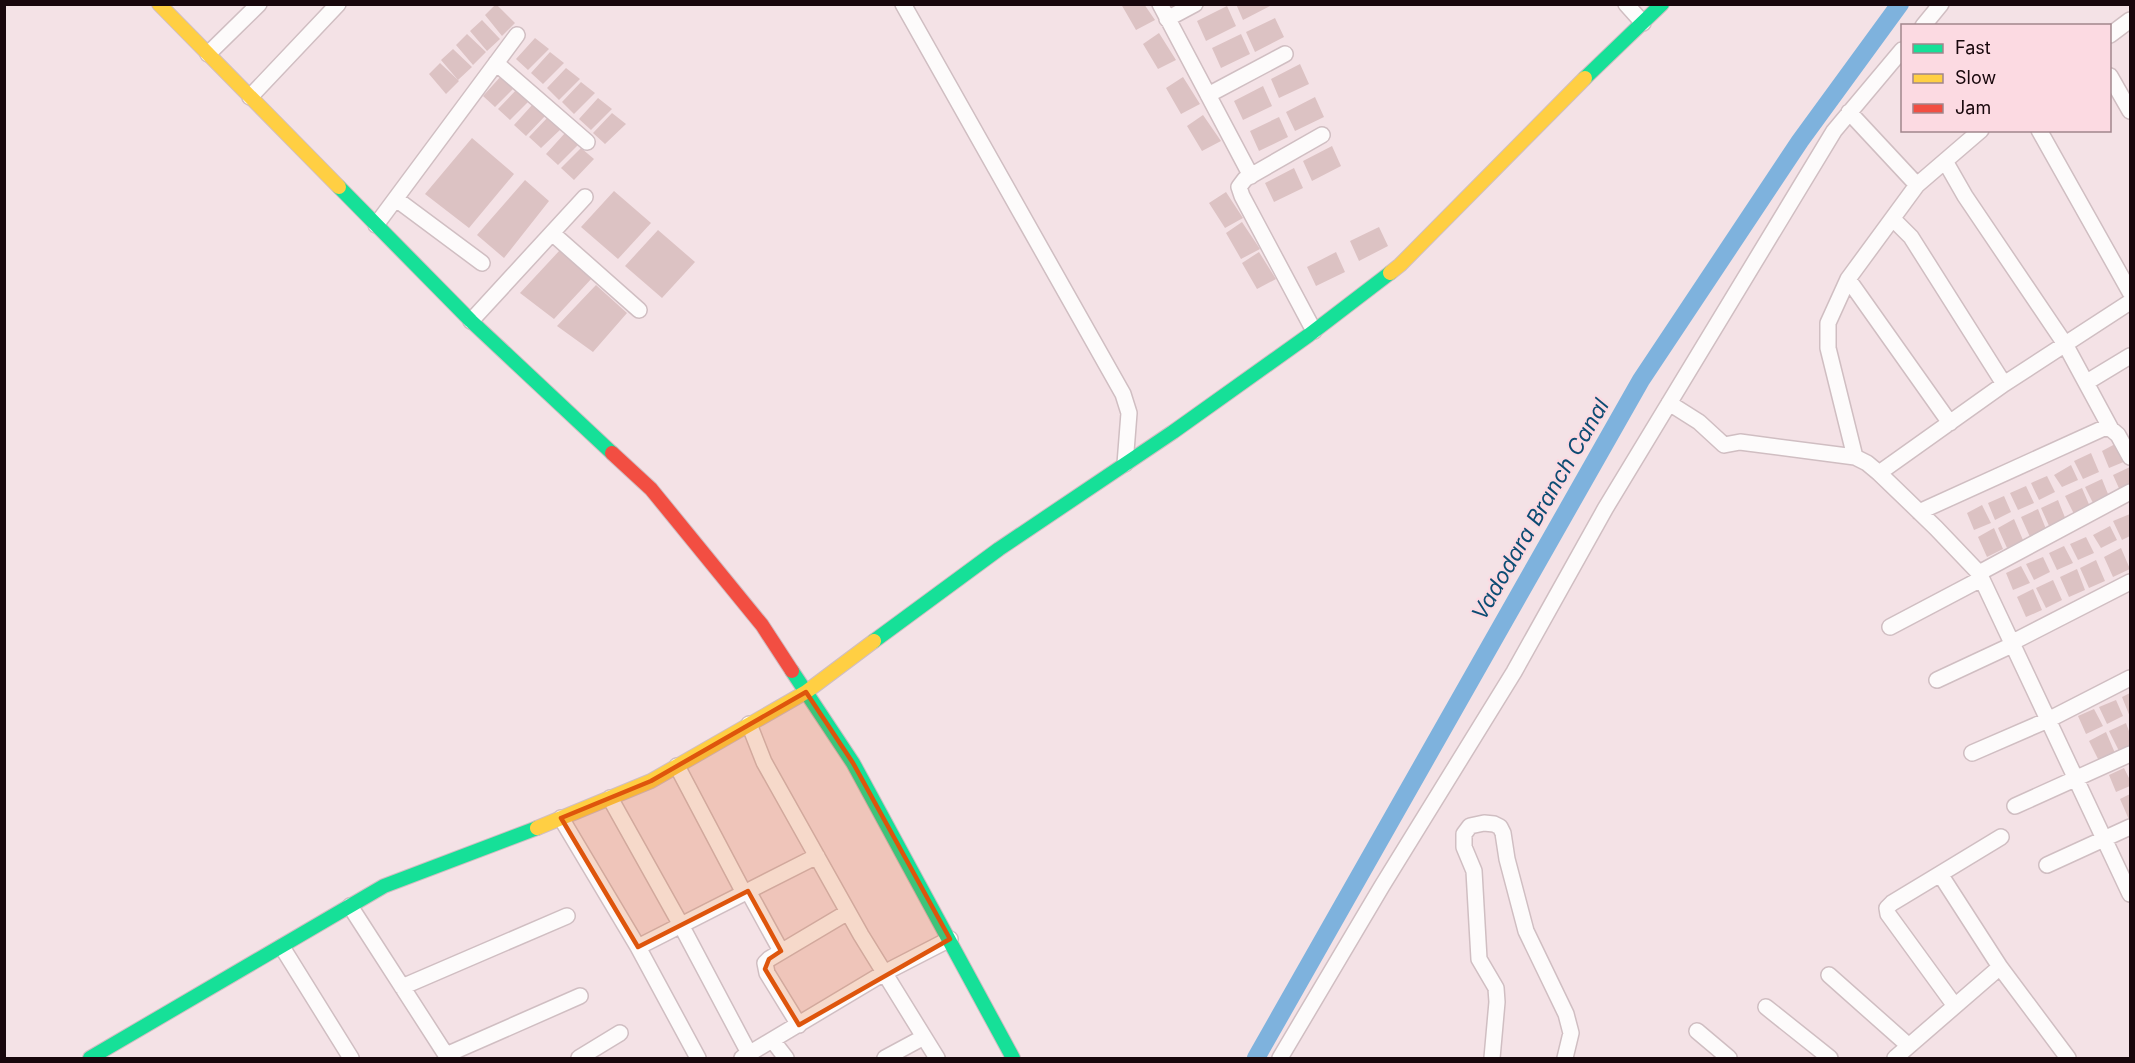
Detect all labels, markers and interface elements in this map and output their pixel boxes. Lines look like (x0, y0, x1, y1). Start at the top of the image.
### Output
legend (1901, 24, 2111, 132)
text: Fast (1955, 37, 1991, 58)
text: Slow (1955, 67, 1996, 88)
text: Jam (1955, 97, 1991, 118)
water label: Vadodara Branch Canal (1466, 393, 1614, 624)

